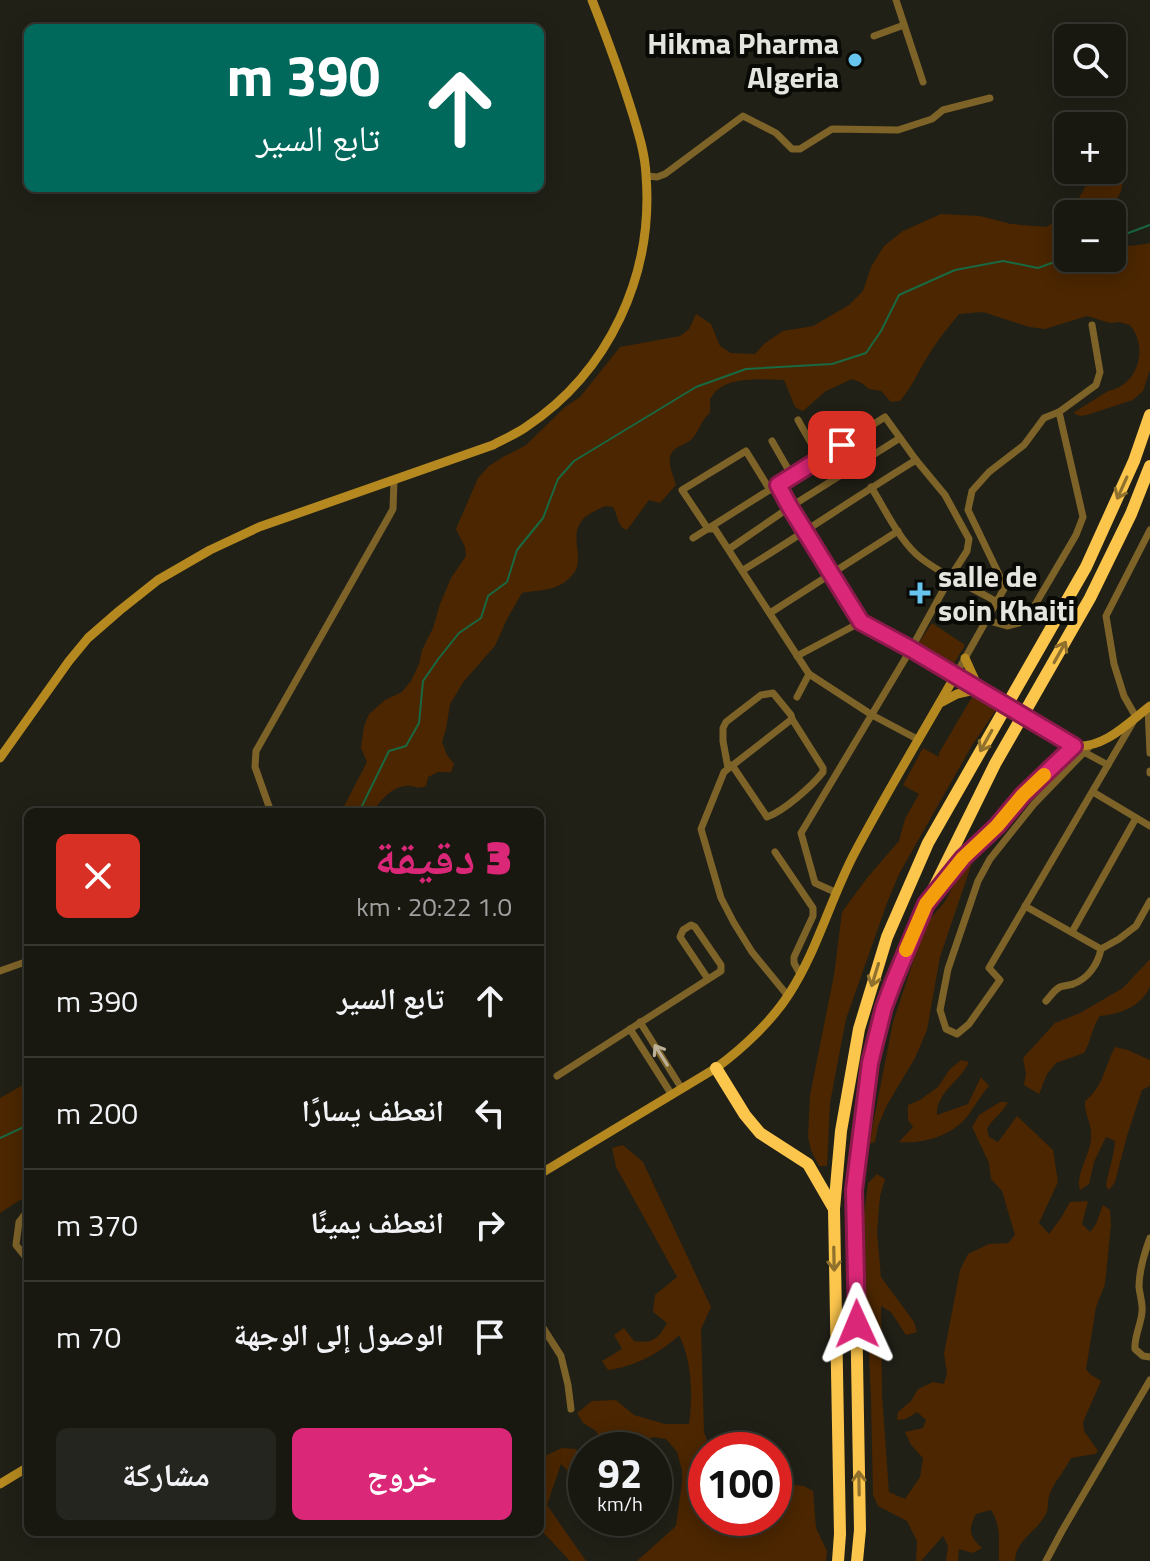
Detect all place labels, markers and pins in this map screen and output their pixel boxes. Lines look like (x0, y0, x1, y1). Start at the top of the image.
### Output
place label: Hikma Pharma Algeria (647, 20, 839, 100)
marker: Hikma Pharma Algeria (846, 51, 864, 69)
pin (808, 411, 876, 479)
place label: salle de soin Khaiti (938, 553, 1075, 633)
marker: salle de soin Khaiti (909, 582, 931, 604)

